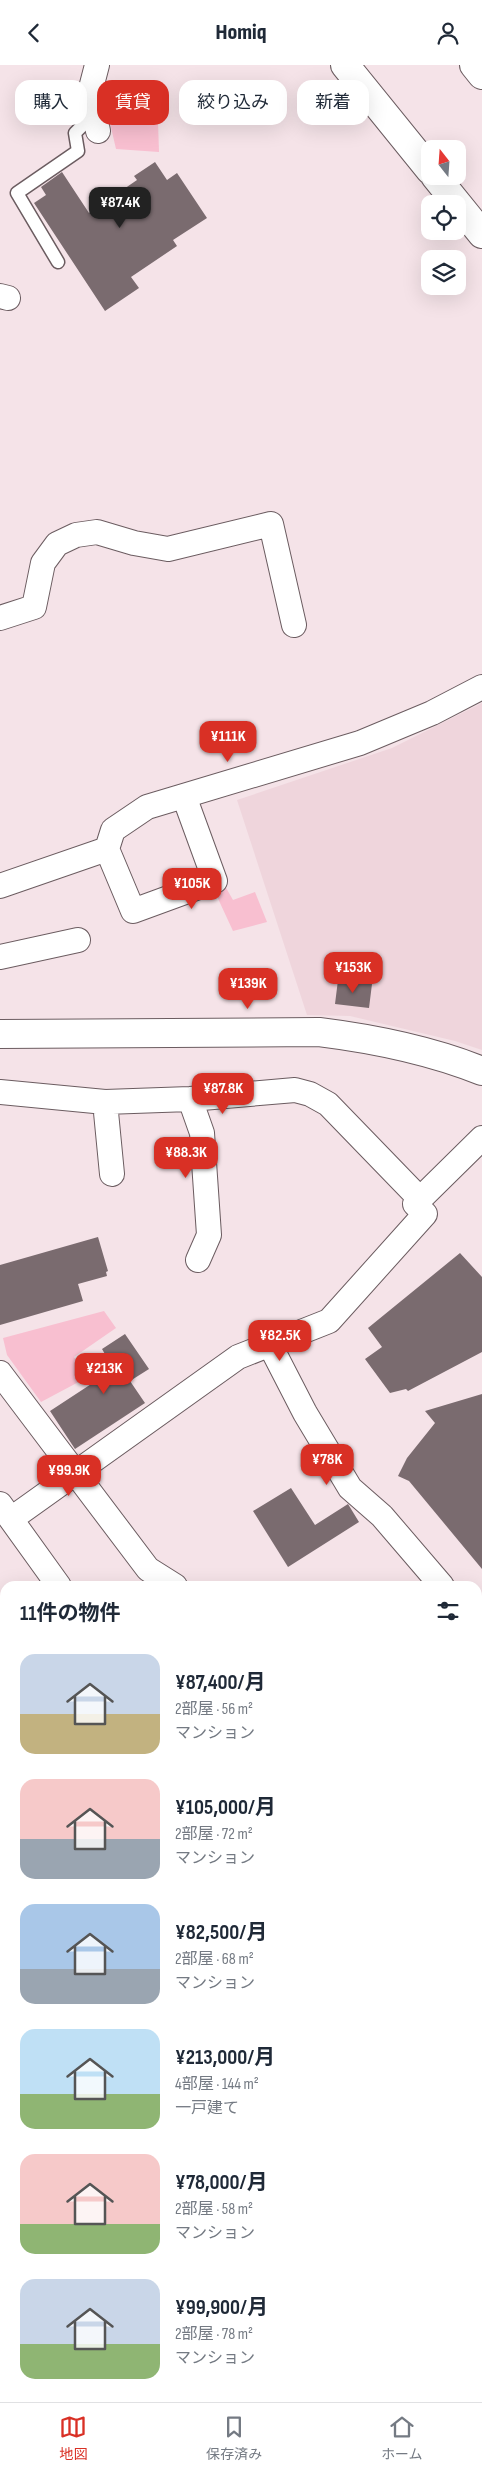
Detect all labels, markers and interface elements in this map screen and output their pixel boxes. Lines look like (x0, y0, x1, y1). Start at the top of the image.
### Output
icon: back (20, 19, 48, 47)
text: Homiq (216, 19, 266, 46)
icon: person (434, 19, 462, 47)
chip: 購入 (15, 80, 87, 125)
chip: 賃貸 (97, 80, 169, 125)
chip: 絞り込み (179, 80, 287, 125)
chip: 新着 (297, 80, 369, 125)
north arrow (421, 140, 466, 185)
map controls (421, 140, 466, 295)
pin: ¥87.4K (79, 186, 161, 229)
text: ¥87.4K (100, 193, 140, 212)
button: locate (421, 195, 466, 240)
button: layers (421, 250, 466, 295)
pin: ¥111K (193, 721, 263, 763)
text: ¥111K (210, 727, 246, 746)
pin: ¥105K (157, 867, 227, 910)
text: ¥105K (173, 874, 211, 893)
pin: ¥153K (318, 951, 388, 994)
text: ¥153K (335, 958, 371, 977)
pin: ¥139K (213, 967, 283, 1010)
text: ¥139K (229, 974, 267, 993)
pin: ¥87.8K (182, 1073, 264, 1115)
text: ¥87.8K (203, 1079, 243, 1098)
pin: ¥88.3K (145, 1137, 227, 1179)
text: ¥88.3K (165, 1143, 207, 1162)
pin: ¥82.5K (239, 1319, 321, 1362)
text: ¥82.5K (259, 1326, 301, 1345)
pin: ¥213K (69, 1353, 139, 1395)
text: ¥213K (86, 1359, 122, 1378)
pin: ¥78K (297, 1443, 357, 1486)
text: ¥78K (312, 1450, 342, 1469)
pin: ¥99.9K (28, 1455, 110, 1497)
text: ¥99.9K (48, 1461, 90, 1480)
icon: filters (434, 1597, 462, 1625)
text: 11件の物件 (20, 1601, 120, 1626)
text: ¥87,400/月 (175, 1670, 265, 1695)
icon: home (60, 1674, 120, 1734)
text: 2部屋 · 56 m² (175, 1700, 253, 1719)
text: マンション (175, 1724, 255, 1743)
text: ¥105,000/月 (175, 1795, 276, 1820)
icon: home (60, 1799, 120, 1859)
text: 2部屋 · 72 m² (175, 1825, 253, 1844)
text: マンション (175, 1849, 255, 1868)
text: ¥82,500/月 (175, 1920, 267, 1945)
icon: home (60, 1924, 120, 1984)
text: 2部屋 · 68 m² (175, 1950, 254, 1969)
text: マンション (175, 1974, 255, 1993)
text: ¥213,000/月 (175, 2045, 275, 2070)
icon: home (60, 2049, 120, 2109)
text: 4部屋 · 144 m² (175, 2075, 259, 2094)
text: 一戸建て (175, 2099, 239, 2118)
text: ¥78,000/月 (175, 2170, 267, 2195)
icon: home (60, 2174, 120, 2234)
text: 2部屋 · 58 m² (175, 2200, 253, 2219)
text: マンション (175, 2224, 255, 2243)
text: ¥99,900/月 (175, 2295, 268, 2320)
icon: home (60, 2299, 120, 2359)
text: 2部屋 · 78 m² (175, 2325, 253, 2344)
text: マンション (175, 2349, 255, 2368)
tab: 地図 (59, 2413, 87, 2463)
tab: 保存済み (206, 2413, 262, 2463)
tab: ホーム (381, 2413, 423, 2463)

